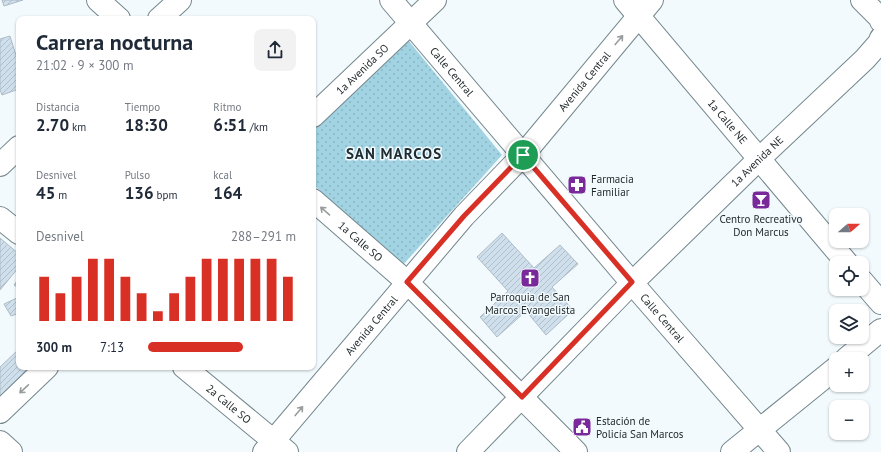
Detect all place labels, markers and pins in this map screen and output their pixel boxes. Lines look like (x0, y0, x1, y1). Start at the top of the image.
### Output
pin (506, 138, 540, 172)
place label: Farmacia Familiar (591, 172, 634, 199)
pharmacy icon: Farmacia Familiar (566, 174, 588, 196)
bar icon: Centro Recreativo Don Marcus (750, 189, 772, 211)
place label: Centro Recreativo Don Marcus (720, 212, 802, 239)
church icon: Parroquia de San Marcos Evangelista (519, 267, 541, 289)
place label: Parroquia de San Marcos Evangelista (485, 290, 575, 317)
place label: Estación de Policía San Marcos (596, 414, 684, 441)
public building icon: Estación de Policía San Marcos (571, 416, 593, 438)

